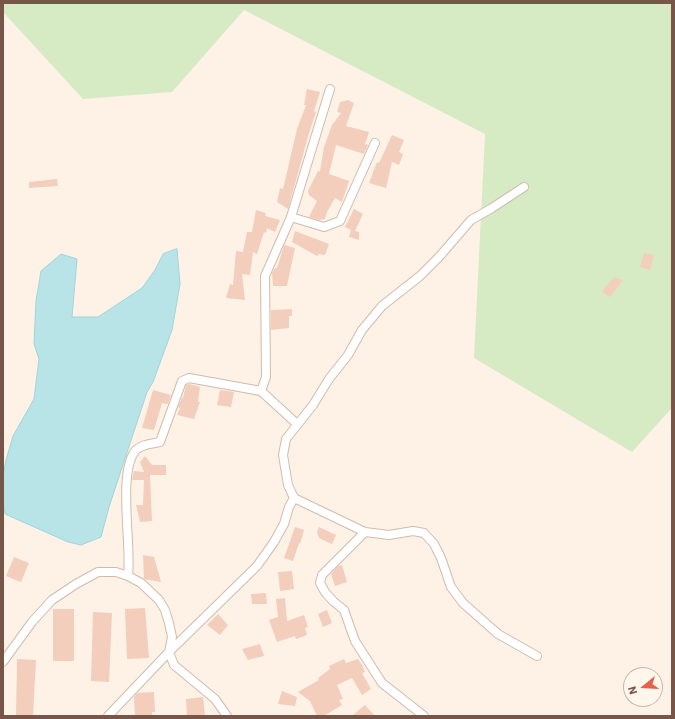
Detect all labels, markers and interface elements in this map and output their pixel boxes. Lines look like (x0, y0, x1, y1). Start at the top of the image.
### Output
north arrow (623, 667, 663, 707)
text: N (625, 684, 640, 696)

